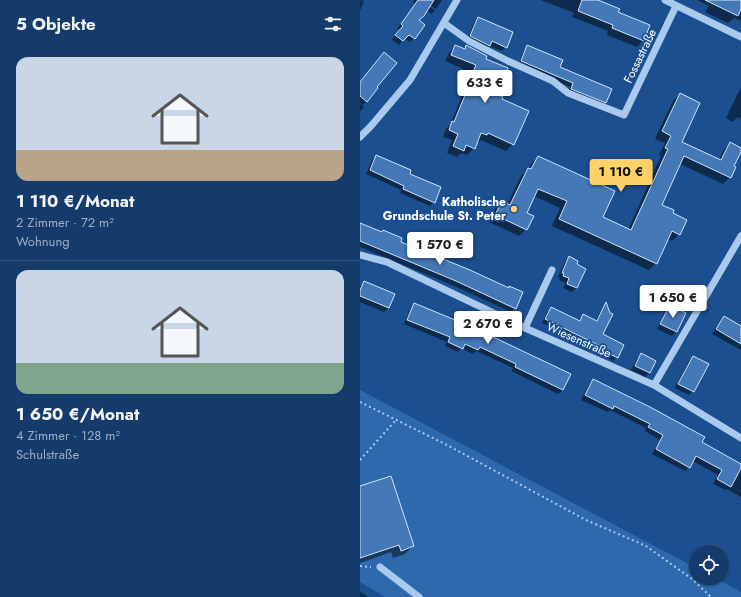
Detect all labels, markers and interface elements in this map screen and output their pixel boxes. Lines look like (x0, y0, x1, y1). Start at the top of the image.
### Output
text: 5 Objekte (16, 12, 96, 36)
icon: filters (322, 13, 344, 35)
street label: Fossastraße (619, 26, 661, 86)
pin: 633 € (457, 70, 513, 104)
text: 633 € (466, 73, 504, 92)
icon: home (144, 83, 216, 155)
pin: 1 110 € (584, 159, 658, 193)
text: 1 110 € (599, 162, 643, 181)
text: 1 110 €/Monat (16, 189, 134, 213)
place label: Katholische Grundschule St. Peter (383, 193, 506, 225)
marker: Katholische Grundschule St. Peter (509, 204, 519, 214)
text: 2 Zimmer · 72 m² (16, 213, 114, 232)
text: Wohnung (16, 232, 70, 251)
pin: 1 570 € (403, 232, 477, 266)
text: 1 570 € (416, 235, 464, 254)
pin: 1 650 € (636, 285, 710, 319)
text: 1 650 € (649, 288, 697, 307)
icon: home (144, 296, 216, 368)
pin: 2 670 € (451, 311, 525, 345)
text: 2 670 € (463, 314, 513, 333)
street label: Wiesenstraße (544, 318, 614, 362)
text: 1 650 €/Monat (16, 402, 139, 426)
text: 4 Zimmer · 128 m² (16, 426, 120, 445)
text: Schulstraße (16, 445, 79, 464)
map controls (689, 545, 729, 585)
button: locate (689, 545, 729, 585)

